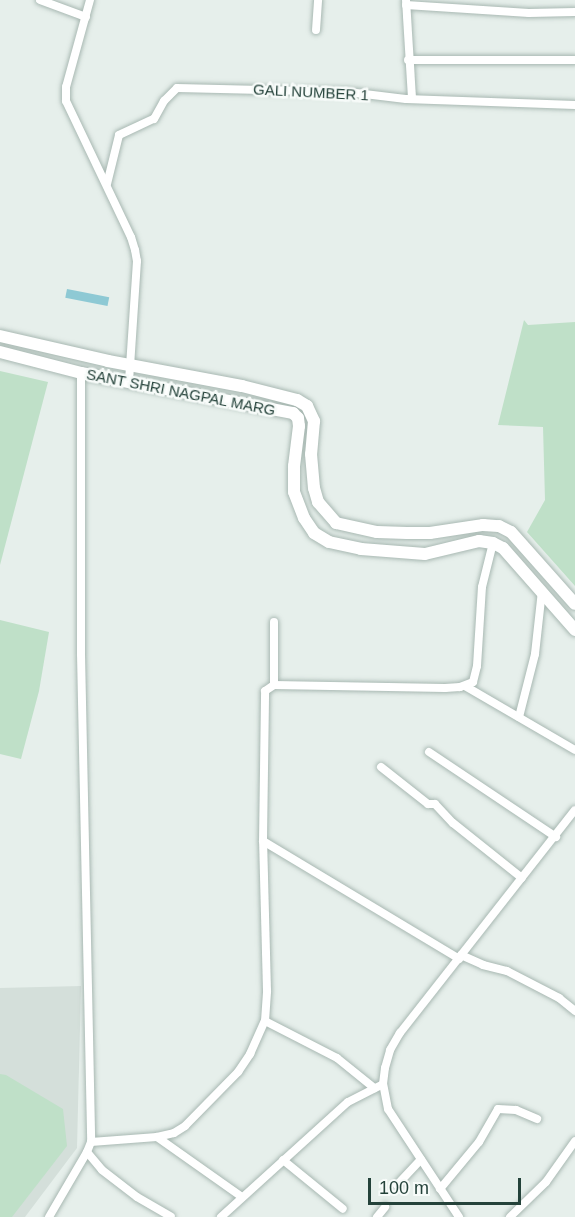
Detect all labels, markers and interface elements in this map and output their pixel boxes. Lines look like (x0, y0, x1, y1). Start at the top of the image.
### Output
street label: GALI NUMBER 1 (253, 80, 369, 104)
street label: SANT SHRI NAGPAL MARG (85, 365, 277, 419)
scale bar (371, 1166, 524, 1204)
text: 100 m (379, 1178, 429, 1198)

